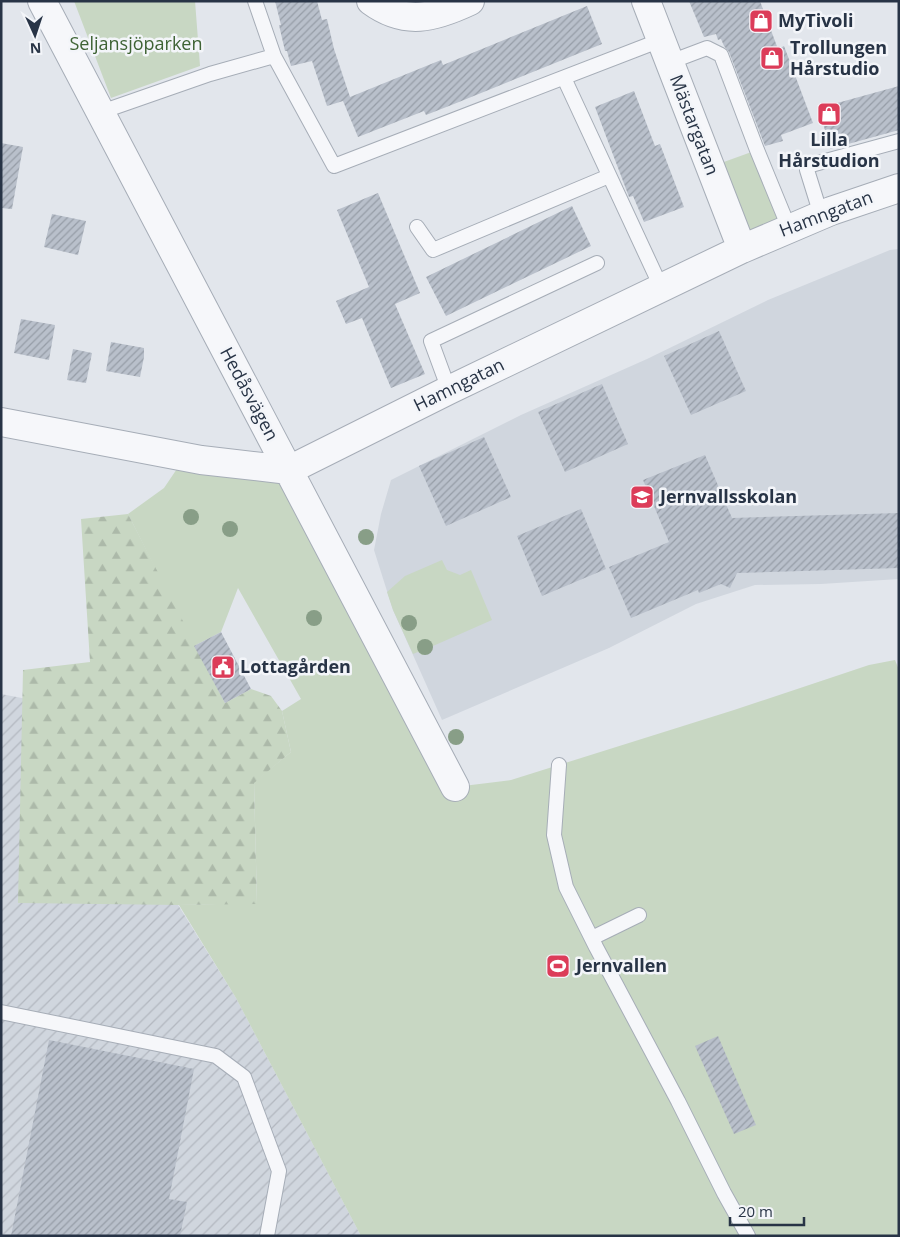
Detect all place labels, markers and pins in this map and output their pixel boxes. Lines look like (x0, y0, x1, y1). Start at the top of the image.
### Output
shop icon: MyTivoli (748, 8, 774, 34)
place label: MyTivoli (778, 8, 854, 32)
place label: Trollungen Hårstudio (790, 35, 887, 80)
shop icon: Trollungen Hårstudio (759, 45, 785, 71)
shop icon: Lilla Hårstudion (816, 101, 842, 127)
place label: Lilla Hårstudion (778, 127, 880, 172)
school or university icon: Jernvallsskolan (629, 484, 655, 510)
place label: Jernvallsskolan (658, 484, 797, 508)
public building icon: Lottagården (210, 654, 236, 680)
place label: Lottagården (240, 654, 351, 678)
sports icon: Jernvallen (545, 953, 571, 979)
place label: Jernvallen (574, 953, 667, 977)

